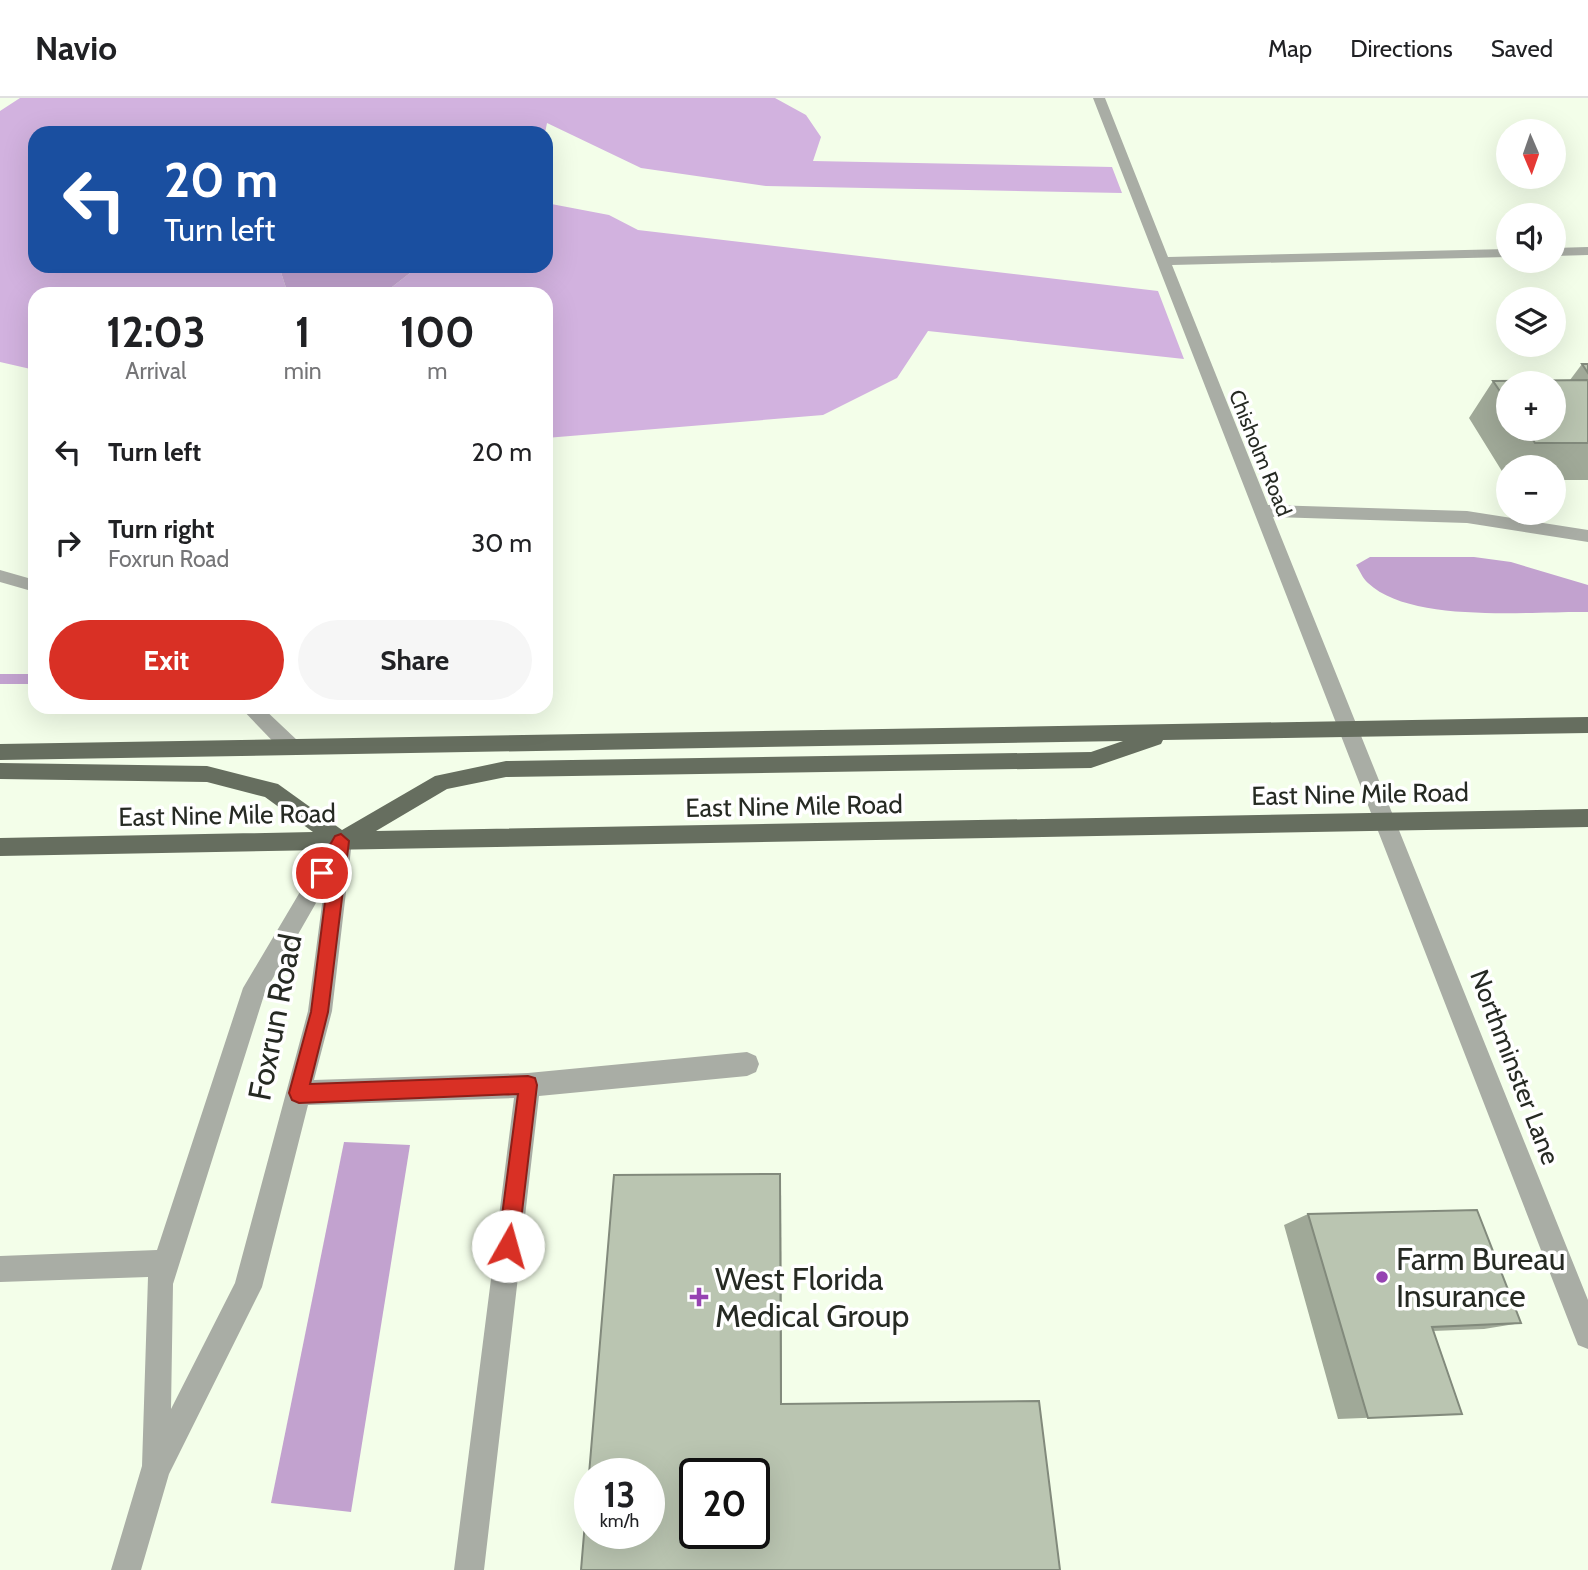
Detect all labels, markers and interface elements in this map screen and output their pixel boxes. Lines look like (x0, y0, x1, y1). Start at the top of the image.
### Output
text: Navio (35, 28, 117, 68)
text: Map (1268, 34, 1312, 63)
text: Directions (1350, 34, 1453, 63)
text: Saved (1491, 34, 1553, 63)
north arrow (1496, 119, 1566, 189)
map controls (1496, 119, 1566, 525)
text: 20 m (164, 150, 278, 209)
icon: left (49, 154, 140, 245)
button: sound (1496, 203, 1566, 273)
text: Turn left (164, 210, 275, 249)
button: layers (1496, 287, 1566, 357)
text: 12:03 (106, 306, 206, 358)
text: 1 (295, 306, 311, 358)
text: 100 (400, 306, 475, 358)
text: Arrival (125, 357, 187, 385)
text: min (284, 357, 322, 385)
text: m (427, 357, 447, 385)
button: + (1496, 371, 1566, 441)
street label: Chisholm Road (1224, 386, 1297, 520)
icon: left (49, 433, 87, 471)
text: Turn left (108, 436, 201, 468)
text: 20 m (472, 436, 532, 468)
button: − (1496, 455, 1566, 525)
text: Turn right (108, 513, 214, 545)
icon: right (49, 524, 87, 562)
text: 30 m (471, 527, 532, 559)
text: Foxrun Road (108, 545, 229, 573)
button: Exit (49, 620, 284, 700)
button: Share (298, 620, 532, 700)
street label: East Nine Mile Road (1251, 776, 1469, 812)
street label: East Nine Mile Road (685, 788, 903, 824)
street label: East Nine Mile Road (118, 797, 336, 833)
pin (292, 843, 352, 903)
icon: arrive (303, 854, 341, 892)
street label: Foxrun Road (239, 930, 310, 1104)
street label: Northminster Lane (1463, 965, 1567, 1169)
position arrow (471, 1209, 545, 1283)
place label: Farm Bureau Insurance (1396, 1239, 1566, 1315)
place label: West Florida Medical Group (715, 1259, 909, 1335)
marker: Farm Bureau Insurance (1374, 1269, 1390, 1285)
marker: West Florida Medical Group (689, 1287, 709, 1307)
speed limit sign: 20 (679, 1458, 770, 1549)
text: 13 (604, 1473, 635, 1516)
text: km/h (600, 1510, 639, 1532)

